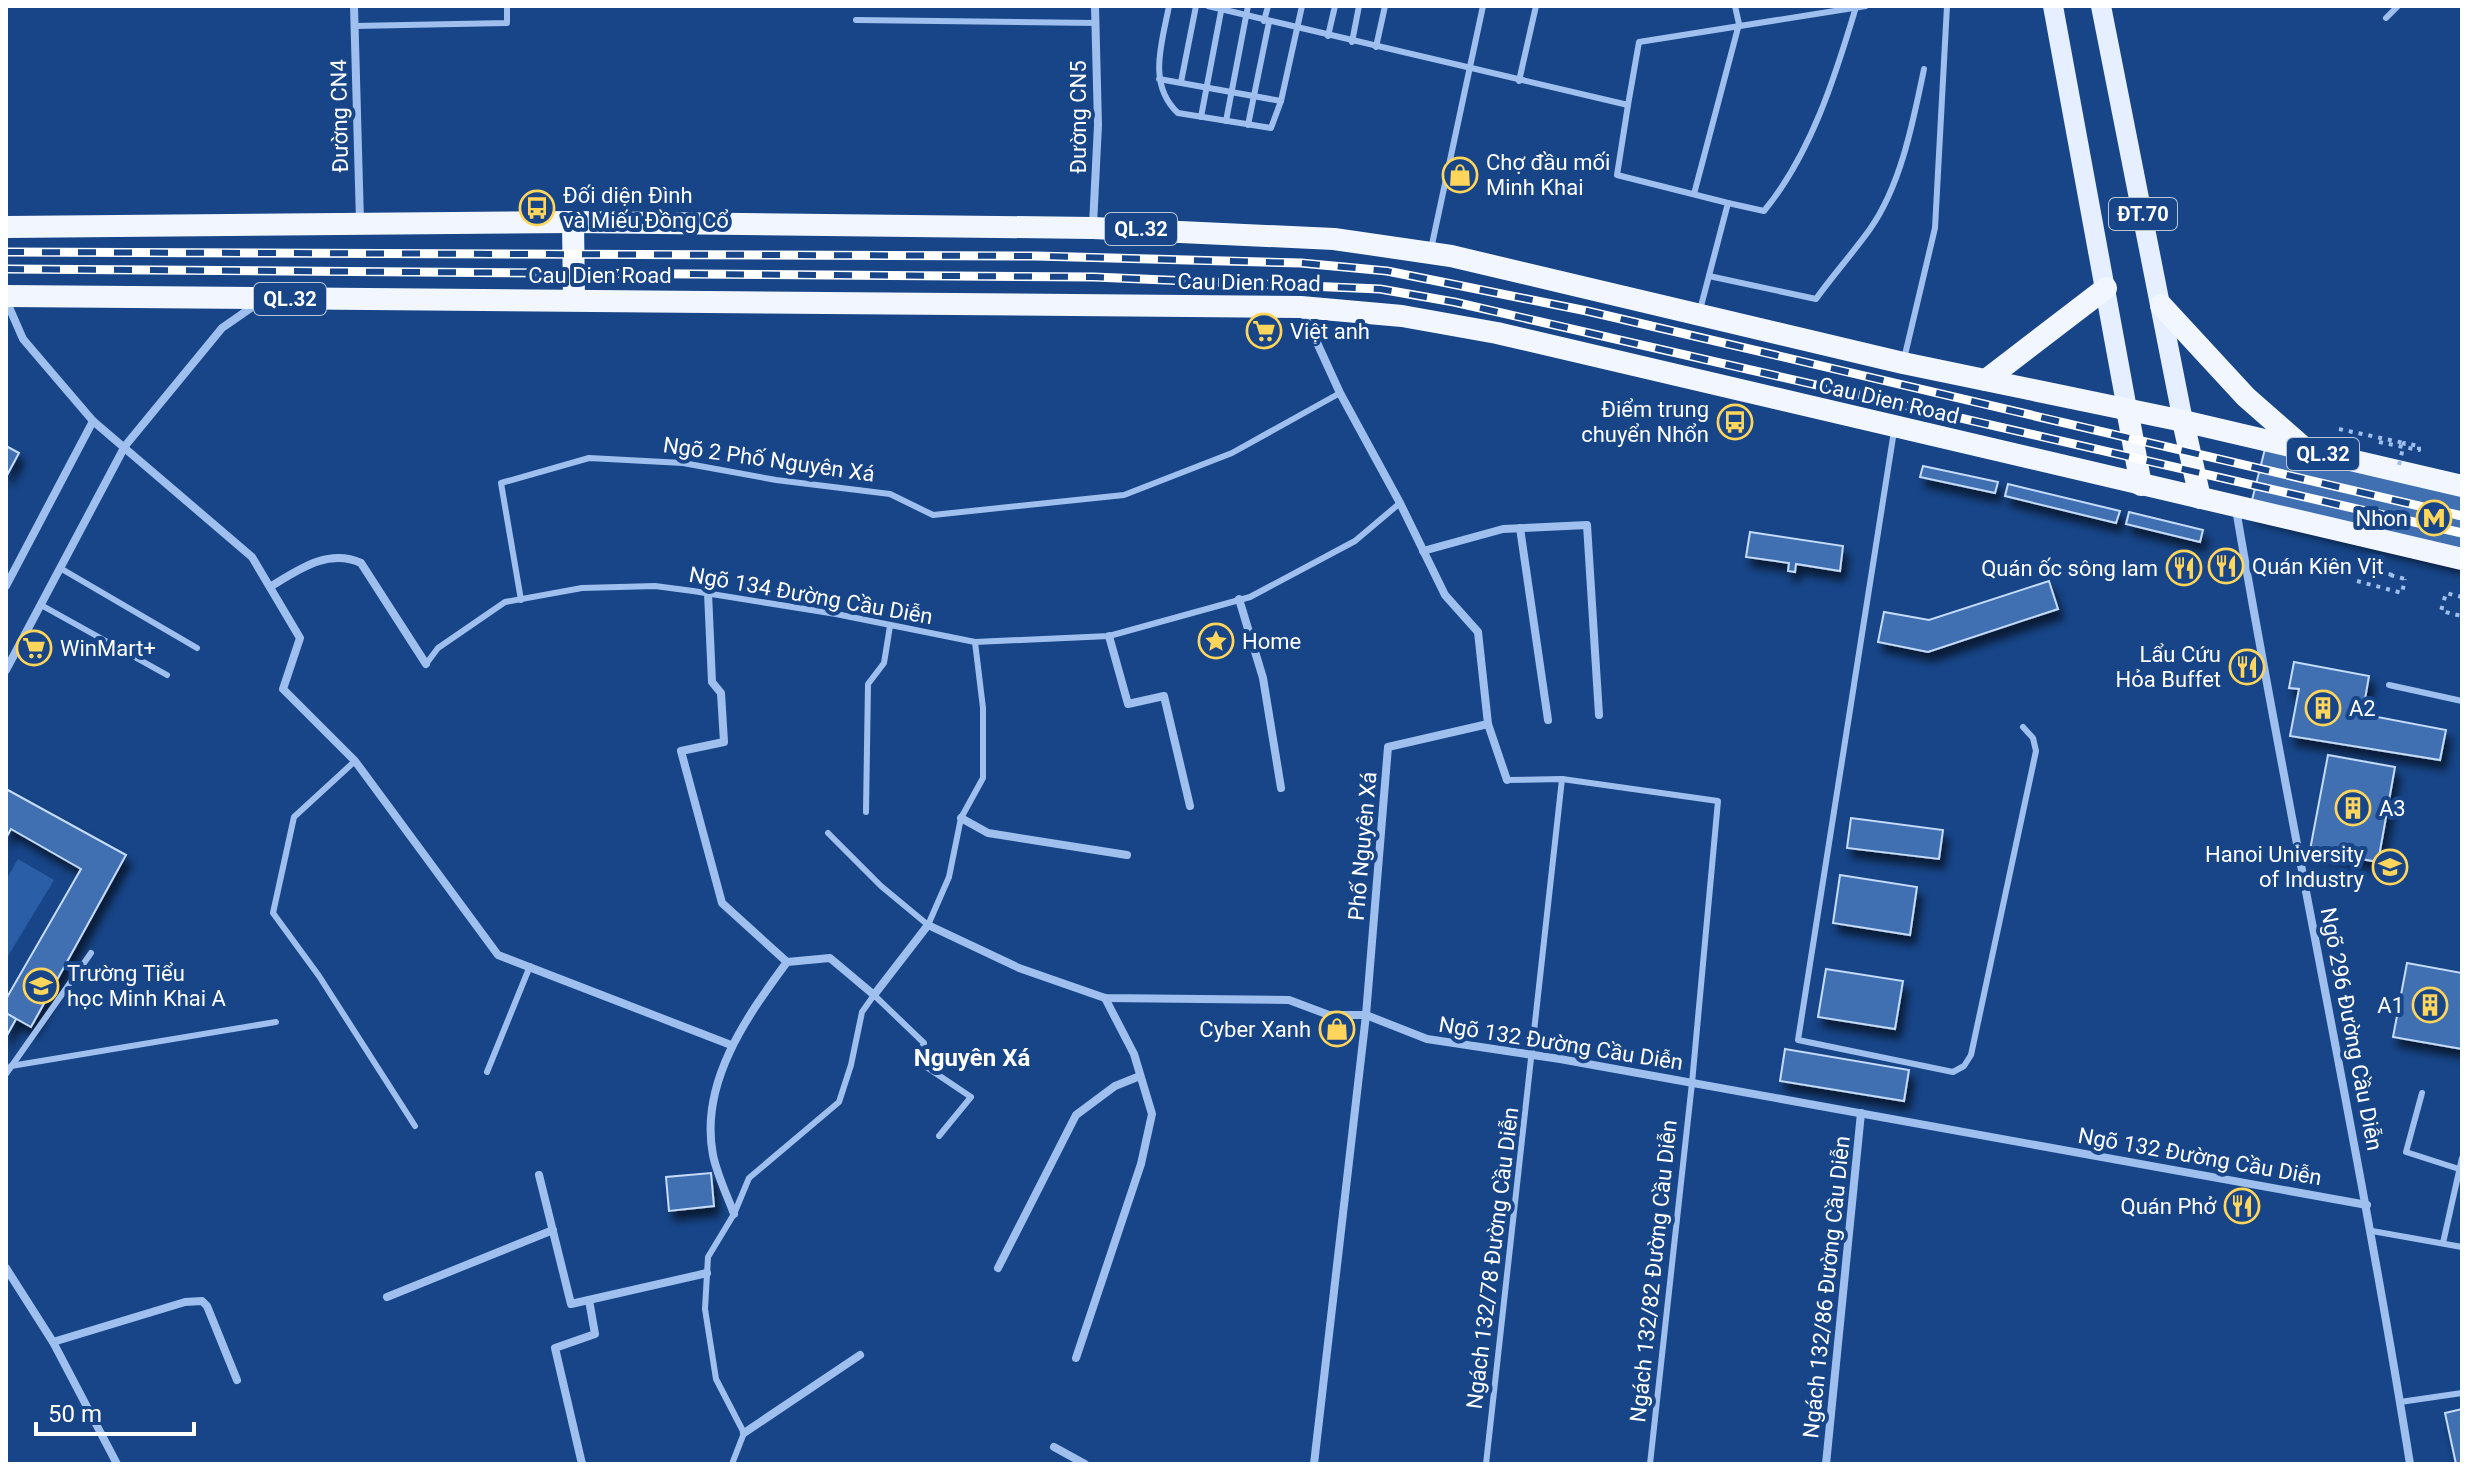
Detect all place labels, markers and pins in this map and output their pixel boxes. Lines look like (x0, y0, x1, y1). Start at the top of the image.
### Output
place label: Chợ đầu mối Minh Khai (1486, 150, 1610, 200)
shop icon: Chợ đầu mối Minh Khai (1441, 156, 1479, 194)
place label: Đối diện Đình và Miếu Đồng Cổ (563, 183, 729, 233)
bus stop icon: Đối diện Đình và Miếu Đồng Cổ (518, 189, 556, 227)
supermarket icon: Việt anh (1245, 312, 1283, 350)
place label: Việt anh (1290, 319, 1370, 344)
place label: Điểm trung chuyển Nhổn (1581, 397, 1709, 447)
bus stop icon: Điểm trung chuyển Nhổn (1716, 403, 1754, 441)
metro station icon: Nhon (2415, 499, 2453, 537)
place label: Nhon (2355, 506, 2408, 531)
restaurant icon: Quán Kiên Vịt (2207, 547, 2245, 585)
restaurant icon: Quán ốc sông lam (2165, 549, 2203, 587)
place label: Quán Kiên Vịt (2252, 554, 2384, 579)
place label: Quán ốc sông lam (1981, 556, 2158, 581)
place icon: Home (1197, 622, 1235, 660)
supermarket icon: WinMart+ (15, 629, 53, 667)
place label: Home (1242, 629, 1301, 654)
place label: WinMart+ (60, 636, 156, 661)
place label: Lẩu Cứu Hỏa Buffet (2116, 642, 2221, 692)
restaurant icon: Lẩu Cứu Hỏa Buffet (2228, 648, 2266, 686)
building icon: A2 (2304, 689, 2342, 727)
place label: A2 (2349, 696, 2376, 721)
building icon: A3 (2334, 789, 2372, 827)
place label: A3 (2379, 796, 2406, 821)
place label: Hanoi University of Industry (2205, 842, 2365, 892)
school or university icon: Hanoi University of Industry (2371, 848, 2409, 886)
place label: Trường Tiểu học Minh Khai A (67, 961, 227, 1011)
school or university icon: Trường Tiểu học Minh Khai A (22, 967, 60, 1005)
building icon: A1 (2411, 986, 2449, 1024)
place label: A1 (2377, 993, 2404, 1018)
shop icon: Cyber Xanh (1318, 1010, 1356, 1048)
place label: Cyber Xanh (1199, 1017, 1311, 1042)
restaurant icon: Quán Phở (2223, 1187, 2261, 1225)
place label: Quán Phở (2121, 1194, 2216, 1219)

